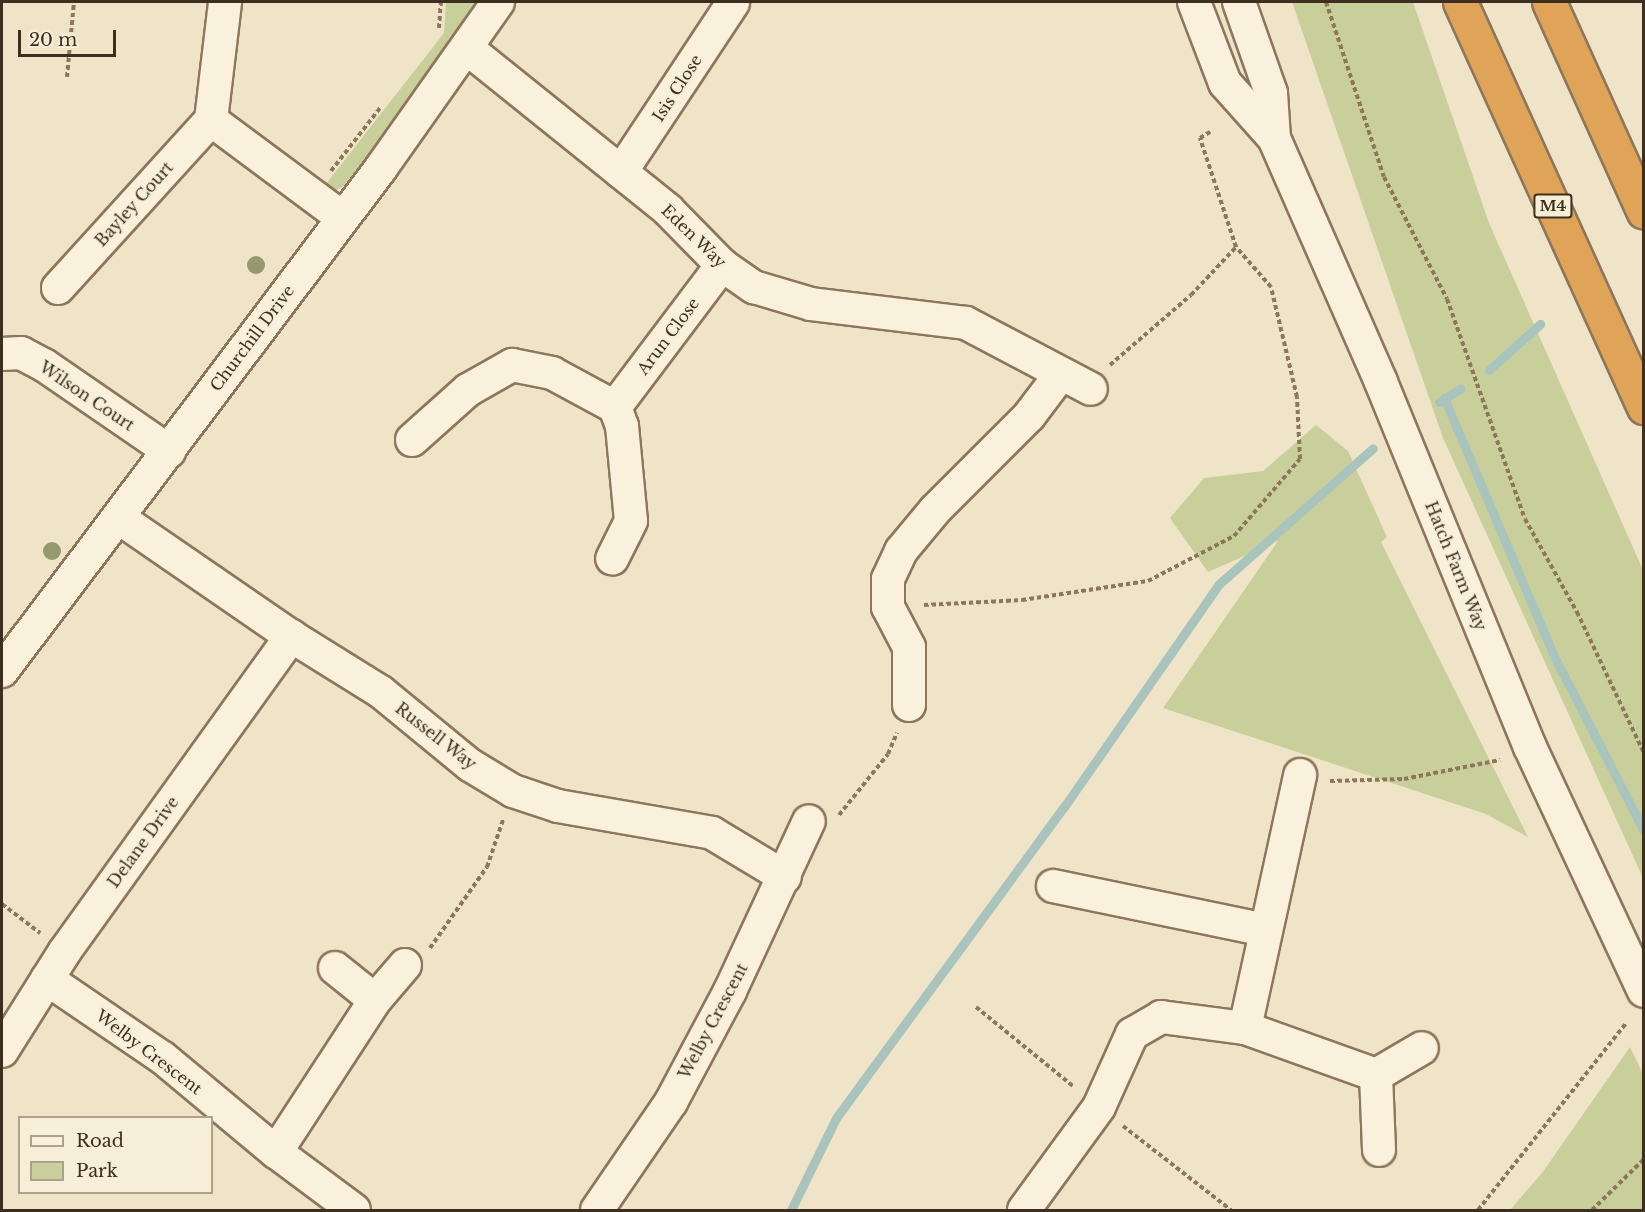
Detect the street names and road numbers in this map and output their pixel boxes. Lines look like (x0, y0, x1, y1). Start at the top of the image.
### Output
street label: Isis Close (648, 51, 706, 125)
street label: Bayley Court (91, 158, 177, 250)
road number: M4 (1532, 194, 1574, 218)
street label: Eden Way (657, 200, 731, 272)
street label: Churchill Drive (206, 281, 298, 395)
street label: Arun Close (633, 294, 703, 378)
street label: Wilson Court (36, 357, 138, 435)
street label: Hatch Farm Way (1421, 498, 1491, 634)
street label: Russell Way (391, 698, 481, 774)
street label: Delane Drive (104, 793, 182, 891)
street label: Welby Crescent (674, 960, 752, 1082)
street label: Welby Crescent (92, 1006, 206, 1098)

